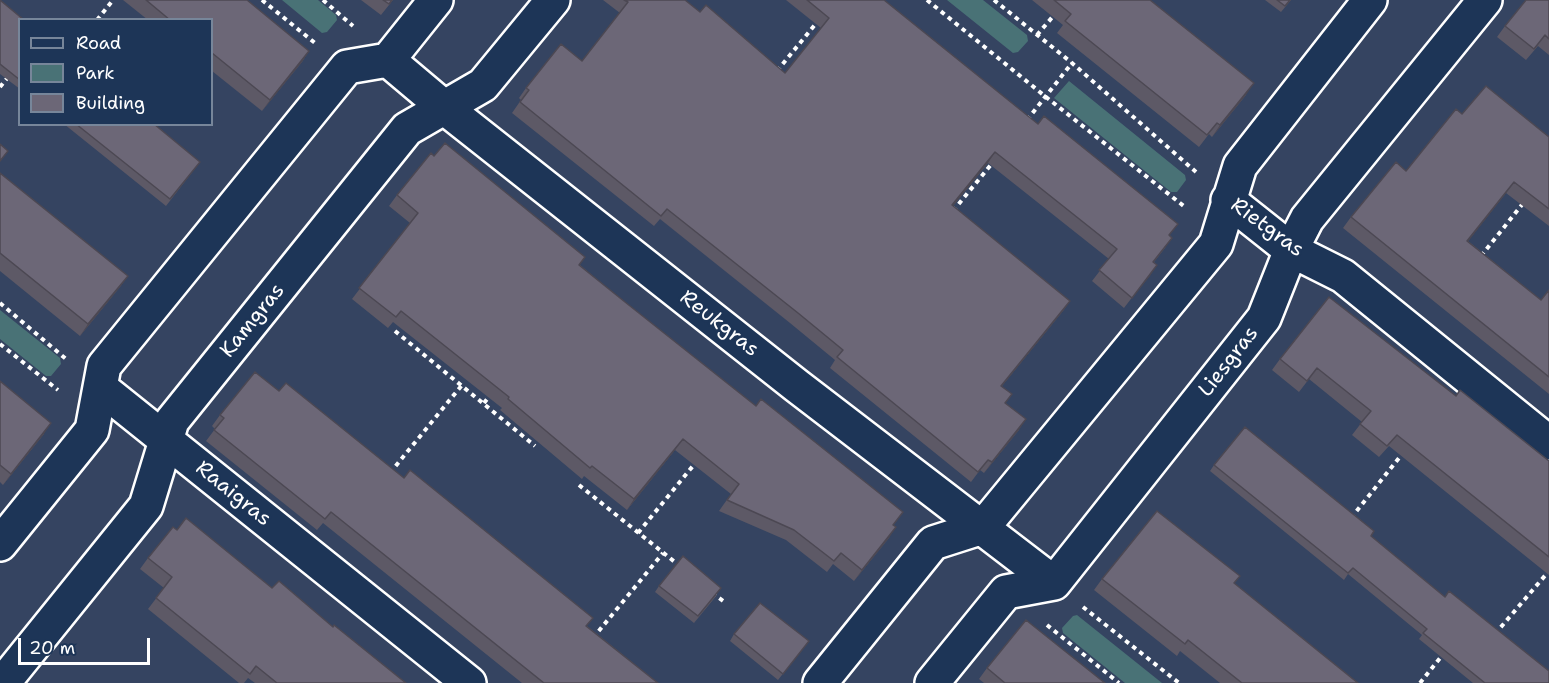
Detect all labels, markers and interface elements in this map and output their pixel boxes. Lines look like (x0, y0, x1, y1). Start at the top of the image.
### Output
legend (18, 18, 213, 126)
text: Road (76, 31, 121, 55)
text: Park (76, 61, 115, 85)
text: Building (76, 91, 145, 115)
street label: Rietgras (1225, 193, 1309, 263)
street label: Kamgras (215, 279, 291, 363)
street label: Reukgras (674, 285, 764, 363)
street label: Liesgras (1194, 322, 1264, 402)
street label: Raaigras (190, 456, 276, 532)
scale bar (21, 626, 153, 664)
text: 20 m (29, 636, 75, 660)

